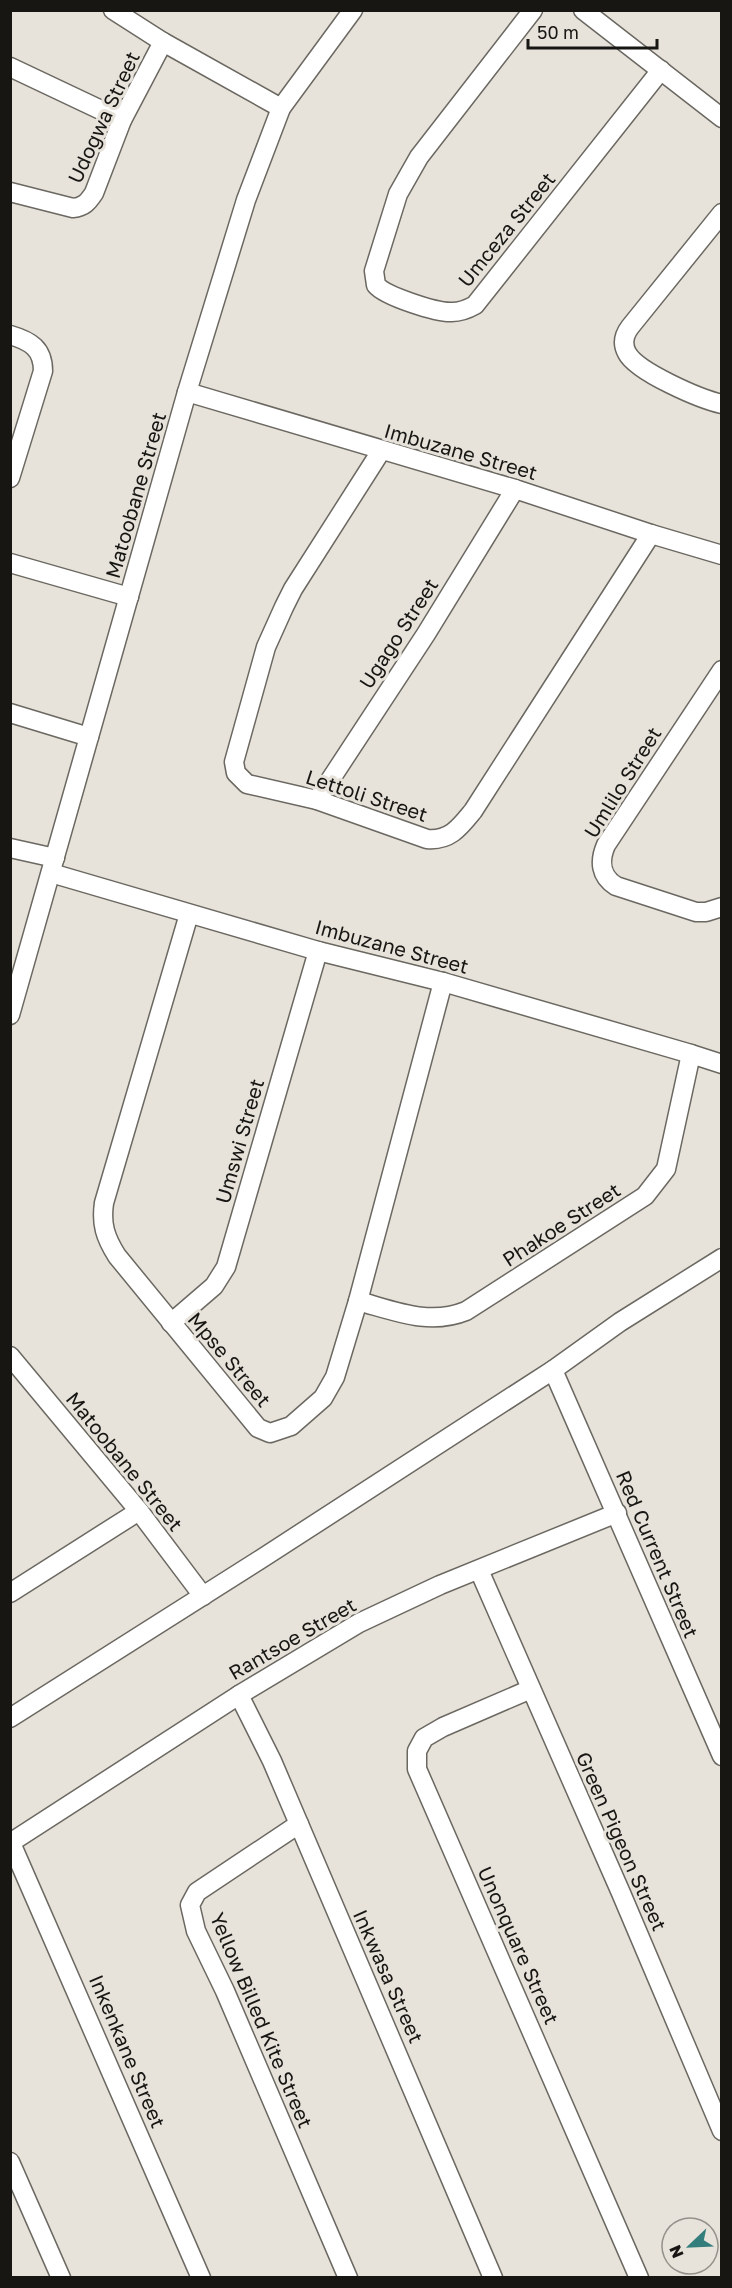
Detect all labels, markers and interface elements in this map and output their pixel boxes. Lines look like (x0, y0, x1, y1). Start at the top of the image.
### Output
scale bar (528, 12, 657, 50)
text: 50 m (537, 21, 579, 43)
street label: Udogwa Street (62, 47, 144, 187)
street label: Umceza Street (452, 167, 560, 291)
street label: Matoobane Street (100, 409, 170, 581)
street label: Imbuzane Street (382, 418, 540, 484)
street label: Ugago Street (353, 573, 443, 693)
street label: Umlilo Street (578, 722, 666, 842)
street label: Lettoli Street (303, 764, 431, 826)
street label: Imbuzane Street (313, 914, 471, 978)
street label: Umswi Street (210, 1076, 268, 1206)
street label: Phakoe Street (498, 1177, 624, 1271)
street label: Mpse Street (184, 1307, 276, 1411)
street label: Matoobane Street (62, 1387, 188, 1535)
street label: Red Current Street (612, 1467, 704, 1641)
street label: Rantsoe Street (224, 1592, 360, 1684)
street label: Green Pigeon Street (572, 1748, 672, 1934)
street label: Unonquare Street (473, 1862, 565, 2028)
street label: Inkwasa Street (349, 1906, 429, 2046)
street label: Yellow Billed Kite Street (206, 1909, 318, 2131)
street label: Inkenkane Street (85, 1971, 171, 2131)
north arrow (660, 2216, 720, 2276)
text: N (665, 2242, 688, 2261)

